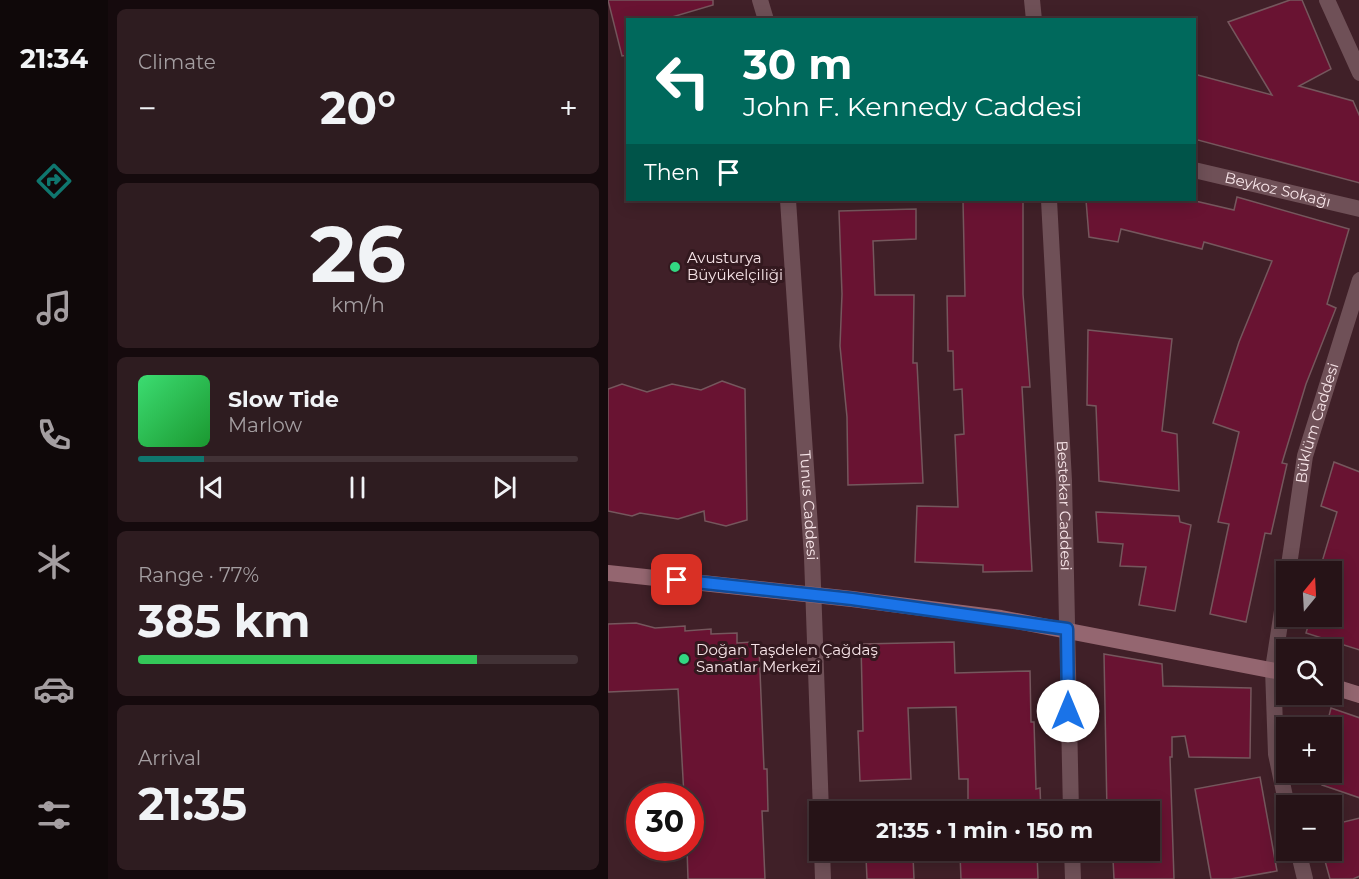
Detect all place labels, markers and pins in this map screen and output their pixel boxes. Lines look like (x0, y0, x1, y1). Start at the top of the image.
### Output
place label: Avusturya Büyükelçiliği (687, 248, 783, 284)
marker: Avusturya Büyükelçiliği (668, 260, 682, 274)
pin (651, 554, 702, 605)
place label: Doğan Taşdelen Çağdaş Sanatlar Merkezi (696, 640, 878, 676)
marker: Doğan Taşdelen Çağdaş Sanatlar Merkezi (677, 652, 691, 666)

